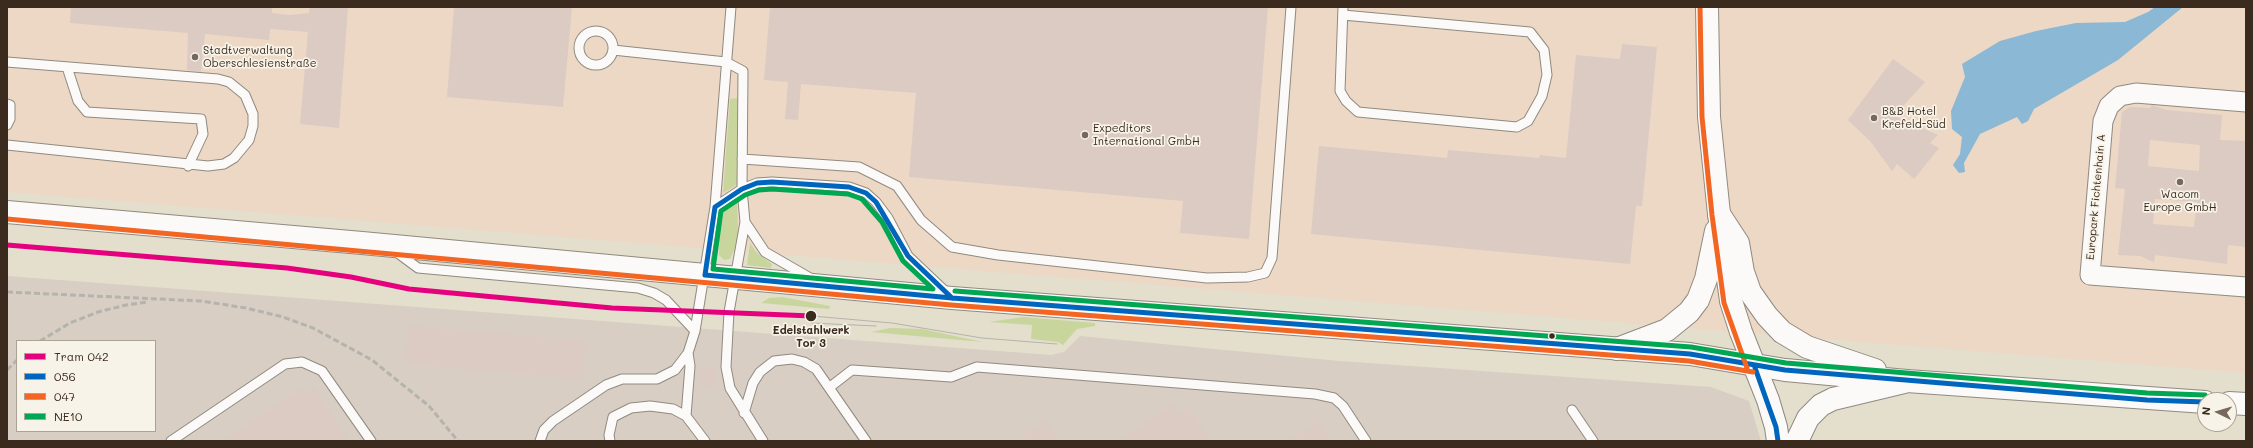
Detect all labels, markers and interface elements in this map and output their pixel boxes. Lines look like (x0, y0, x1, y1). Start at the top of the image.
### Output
place label: Stadtverwaltung Oberschlesienstraße (203, 44, 317, 70)
marker: Stadtverwaltung Oberschlesienstraße (190, 52, 200, 62)
place label: B&B Hotel Krefeld-Süd (1882, 105, 1946, 131)
marker: B&B Hotel Krefeld-Süd (1869, 113, 1879, 123)
place label: Expeditors International GmbH (1093, 122, 1200, 148)
marker: Expeditors International GmbH (1080, 130, 1090, 140)
street label: Europark Fichtenhain A (2084, 133, 2108, 261)
marker: Wacom Europe GmbH (2175, 177, 2185, 187)
place label: Wacom Europe GmbH (2143, 188, 2217, 214)
marker: Edelstahlwerk Tor 3 (804, 309, 818, 323)
place label: Edelstahlwerk Tor 3 (773, 324, 849, 350)
unlabelled marker (1547, 331, 1557, 341)
legend (16, 340, 156, 432)
text: Tram 042 (54, 348, 109, 364)
text: 056 (54, 368, 76, 384)
text: 047 (54, 388, 75, 404)
north arrow (2197, 392, 2237, 432)
text: N (2198, 406, 2213, 416)
text: NE10 (54, 408, 83, 424)

